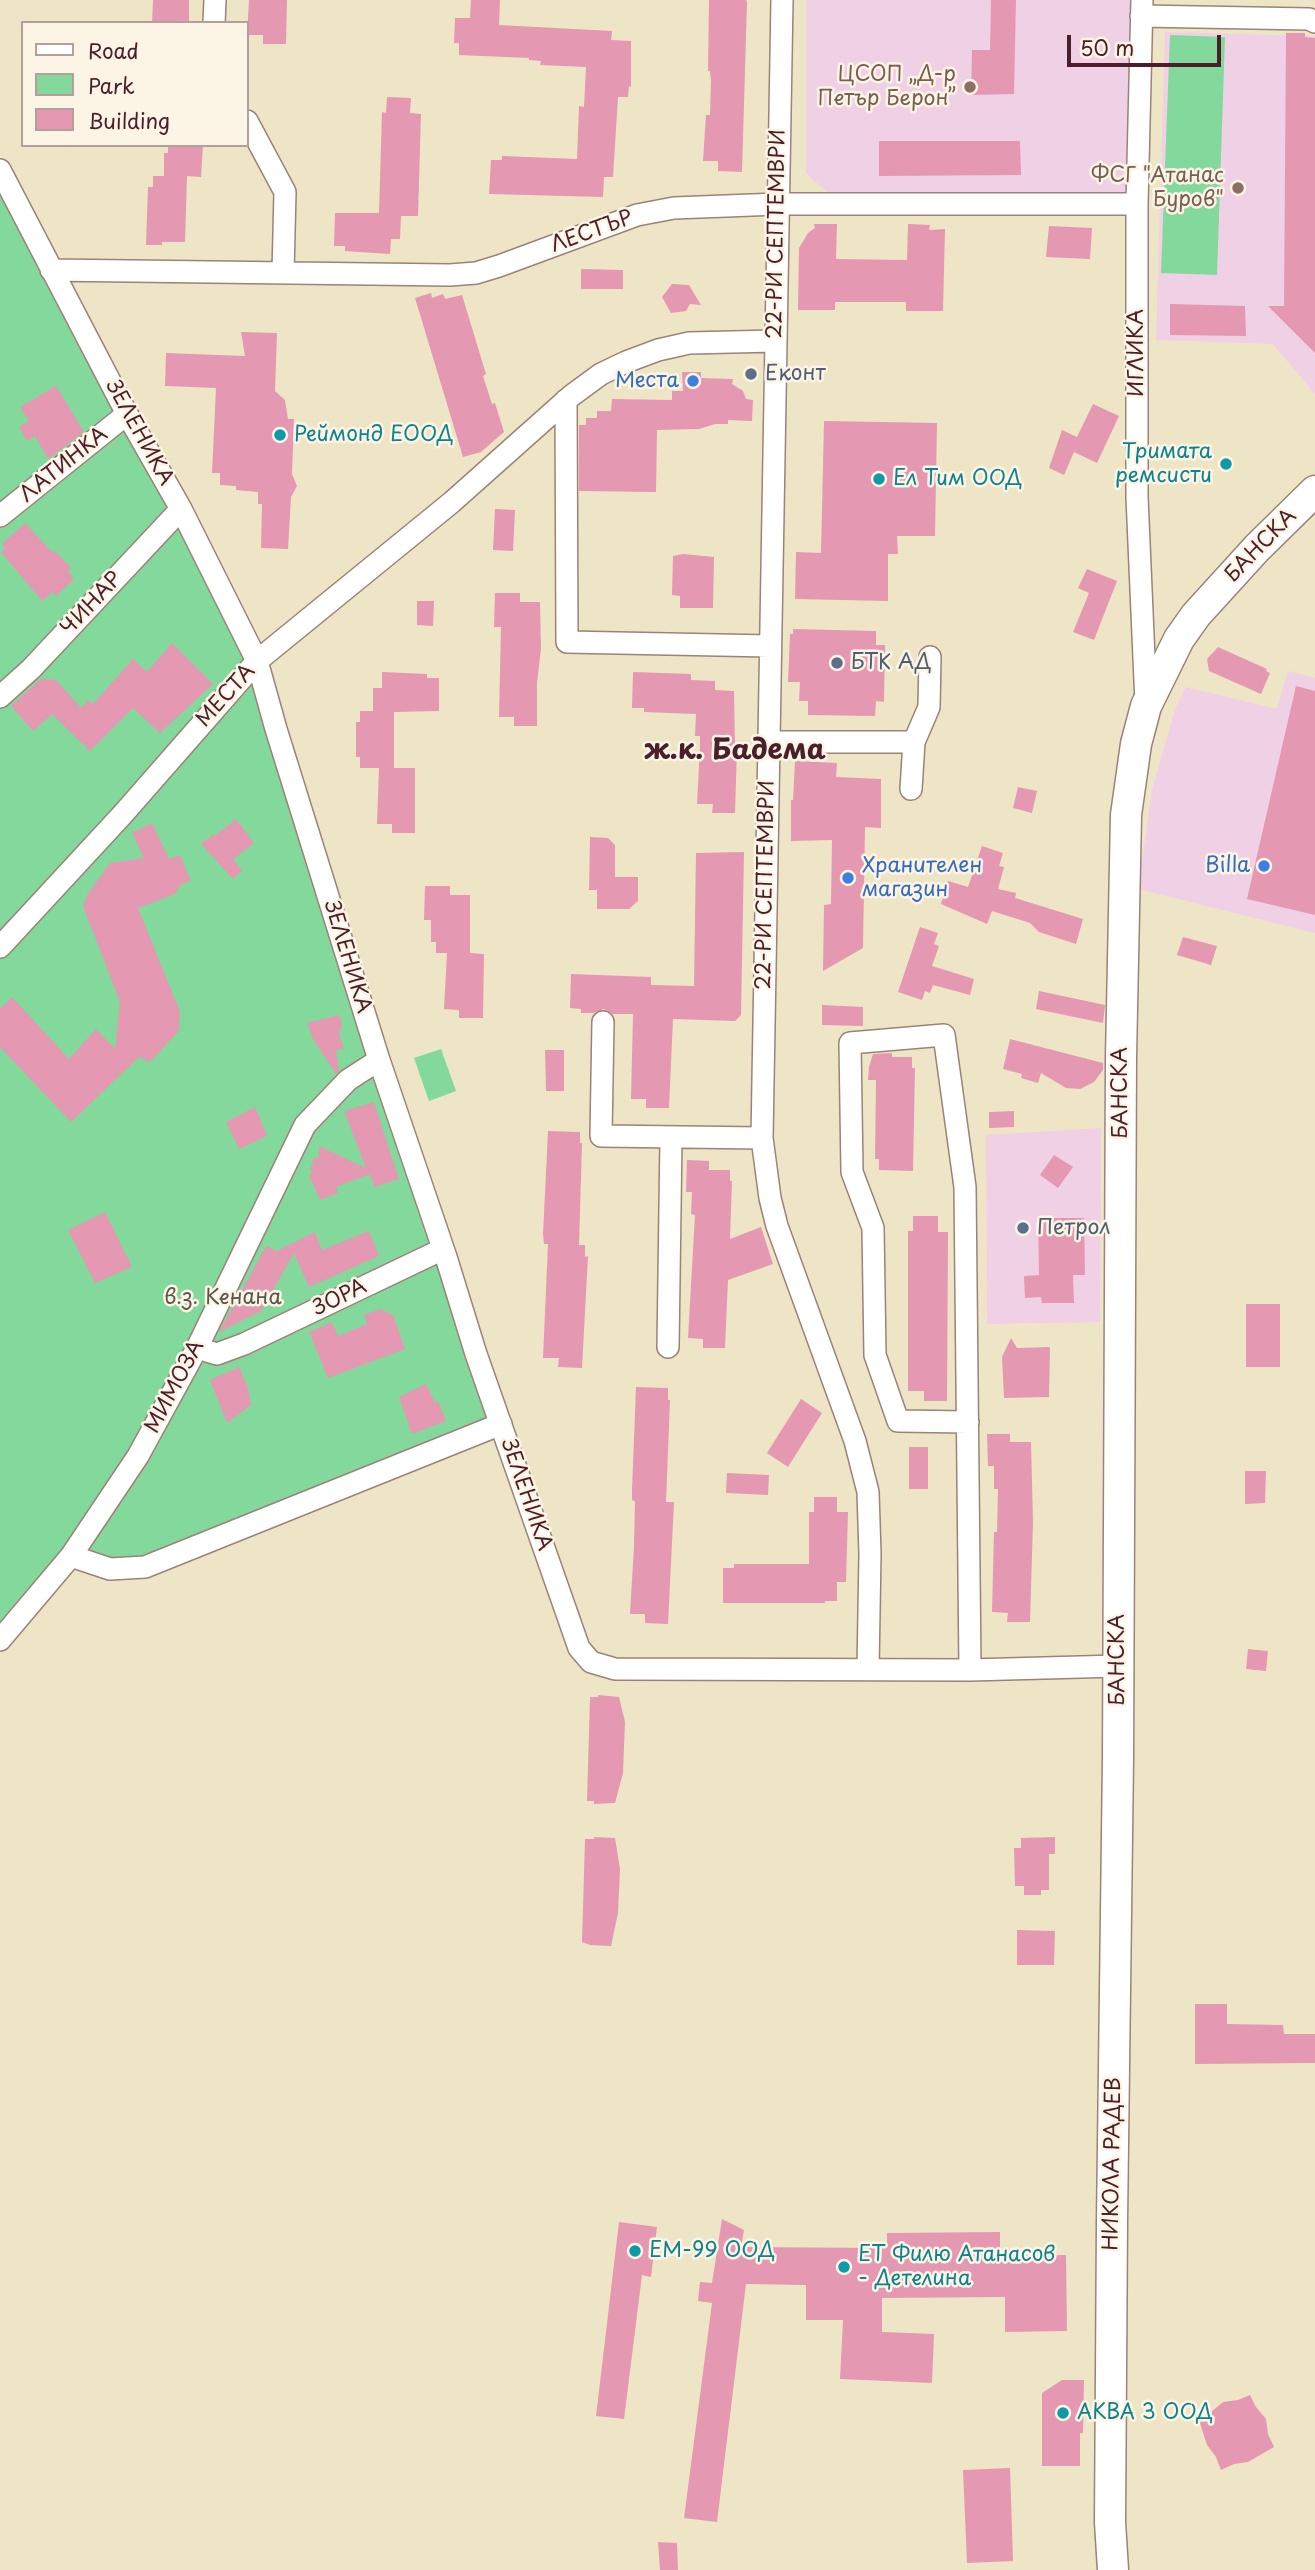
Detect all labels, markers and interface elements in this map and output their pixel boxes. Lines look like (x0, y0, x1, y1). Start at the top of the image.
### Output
legend (21, 21, 248, 147)
scale bar (1070, 21, 1224, 65)
text: 50 m (1080, 31, 1134, 63)
text: Road (88, 34, 139, 66)
place label: ЦСОП „Д-р Петър Берон” (817, 62, 956, 112)
text: Park (88, 69, 135, 101)
marker: ЦСОП „Д-р Петър Берон” (962, 79, 978, 95)
text: Building (88, 104, 170, 136)
street label: 22-РИ СЕПТЕМВРИ (763, 129, 791, 339)
place label: ФСГ "Атанас Буров" (1091, 163, 1224, 213)
marker: ФСГ "Атанас Буров" (1230, 180, 1246, 196)
street label: ЛЕСТЪР (547, 205, 637, 259)
street label: ИГЛИКА (1124, 309, 1150, 397)
place label: Еконт (765, 361, 826, 387)
marker: Еконт (743, 366, 759, 382)
place label: Места (615, 368, 679, 394)
marker: Места (685, 373, 701, 389)
street label: ЗЕЛЕНИКА (100, 376, 178, 490)
street label: ЛАТИНКА (15, 422, 113, 508)
place label: Реймонд ЕООД (294, 422, 454, 448)
marker: Реймонд ЕООД (272, 427, 288, 443)
place label: Тримата ремсисти (1115, 439, 1212, 489)
marker: Тримата ремсисти (1218, 456, 1234, 472)
place label: Ел Тим ООД (893, 466, 1022, 492)
marker: Ел Тим ООД (871, 471, 887, 487)
street label: БАНСКА (1220, 504, 1302, 588)
street label: ЧИНАР (56, 567, 128, 641)
place label: БТК АД (851, 650, 932, 676)
marker: БТК АД (829, 655, 845, 671)
street label: МЕСТА (191, 659, 261, 733)
district label: ж.к. Бадема (644, 734, 826, 768)
street label: 22-РИ СЕПТЕМВРИ (752, 780, 780, 990)
place label: Хранителен магазин (862, 853, 982, 903)
place label: Billa (1205, 853, 1250, 879)
marker: Billa (1256, 858, 1272, 874)
marker: Хранителен магазин (840, 870, 856, 886)
street label: ЗЕЛЕНИКА (318, 898, 376, 1016)
street label: БАНСКА (1108, 1047, 1134, 1139)
place label: Петрол (1037, 1215, 1110, 1241)
marker: Петрол (1015, 1220, 1031, 1236)
street label: ЗОРА (309, 1274, 371, 1322)
park label: в.з. Кенана (164, 1285, 282, 1311)
street label: МИМОЗА (140, 1336, 210, 1438)
street label: ЗЕЛЕНИКА (495, 1436, 557, 1554)
street label: БАНСКА (1105, 1614, 1131, 1706)
street label: НИКОЛА РАДЕВ (1099, 2077, 1127, 2251)
place label: ЕМ-99 ООД (649, 2238, 775, 2264)
place label: ЕТ Филю Атанасов - Детелина (858, 2242, 1055, 2292)
marker: ЕМ-99 ООД (627, 2243, 643, 2259)
marker: ЕТ Филю Атанасов - Детелина (836, 2259, 852, 2275)
place label: АКВА 3 ООД (1077, 2400, 1213, 2426)
marker: АКВА 3 ООД (1055, 2405, 1071, 2421)

